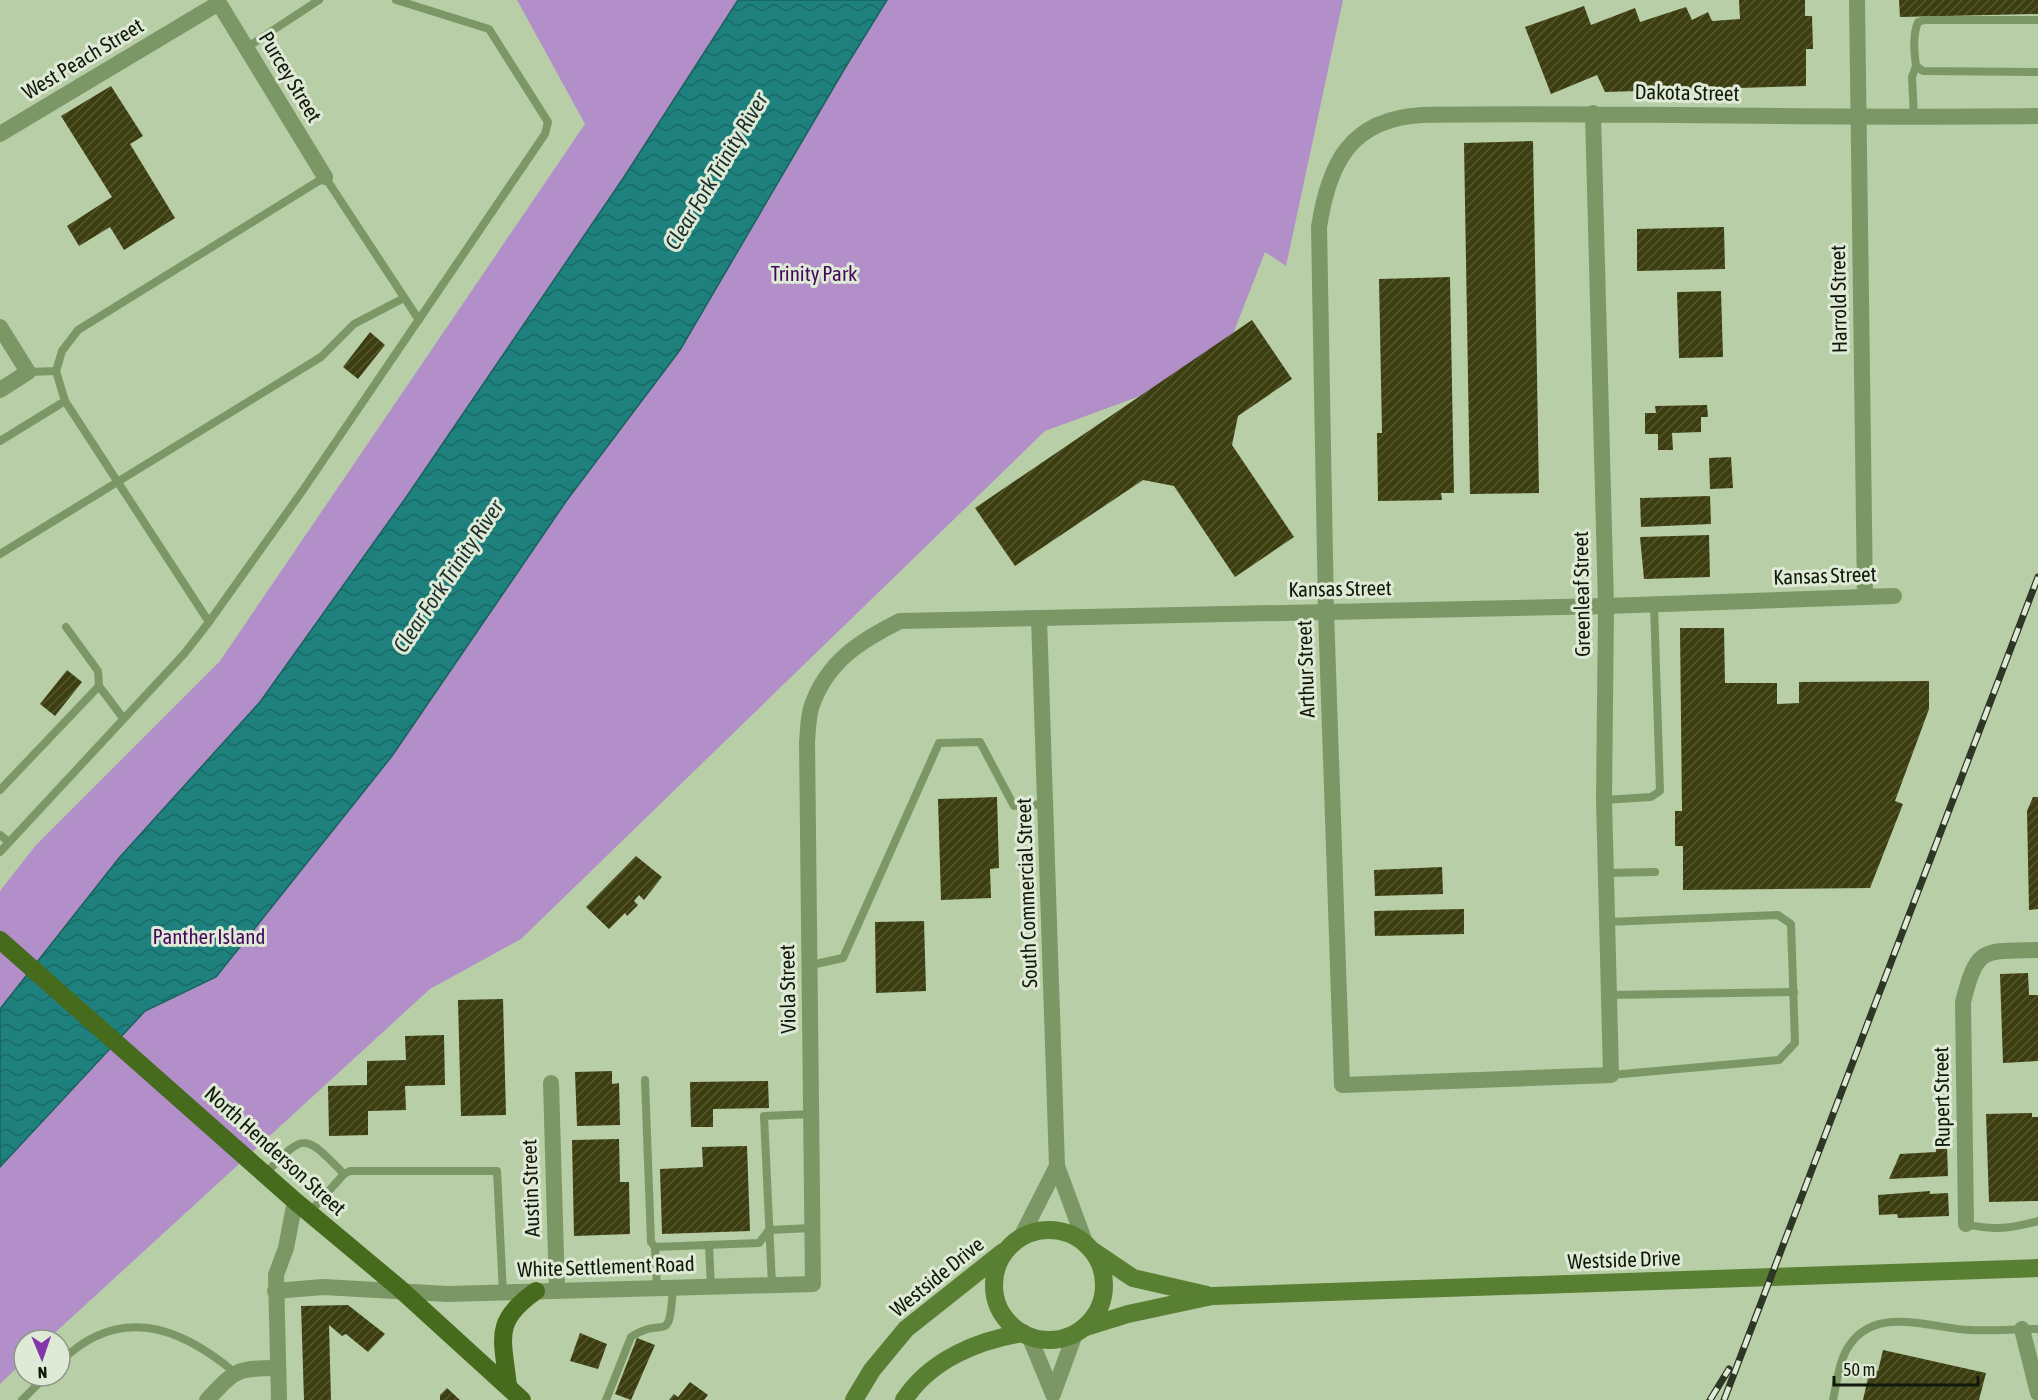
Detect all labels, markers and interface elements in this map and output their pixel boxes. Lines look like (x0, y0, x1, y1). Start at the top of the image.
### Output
street label: West Peach Street (18, 13, 147, 104)
street label: Purcey Street (254, 27, 327, 126)
street label: Dakota Street (1634, 79, 1740, 105)
water label: Clear Fork Trinity River (659, 87, 774, 254)
street label: Harrold Street (1825, 245, 1851, 353)
park label: Trinity Park (771, 261, 857, 285)
water label: Clear Fork Trinity River (387, 494, 509, 657)
street label: Greenleaf Street (1568, 531, 1594, 657)
street label: Kansas Street (1773, 561, 1877, 589)
street label: Kansas Street (1288, 575, 1392, 601)
street label: Arthur Street (1291, 620, 1319, 718)
street label: South Commercial Street (1011, 798, 1041, 988)
park label: Panther Island (153, 924, 265, 948)
street label: Viola Street (774, 944, 800, 1034)
street label: Rupert Street (1928, 1046, 1954, 1148)
street label: North Henderson Street (200, 1081, 351, 1220)
street label: Austin Street (516, 1139, 544, 1237)
street label: Westside Drive (885, 1231, 988, 1321)
street label: Westside Drive (1567, 1245, 1681, 1273)
street label: White Settlement Road (517, 1251, 695, 1281)
north arrow (12, 1328, 72, 1388)
scale bar (1834, 1349, 1978, 1387)
text: 50 m (1843, 1359, 1875, 1380)
text: N (37, 1364, 48, 1382)

